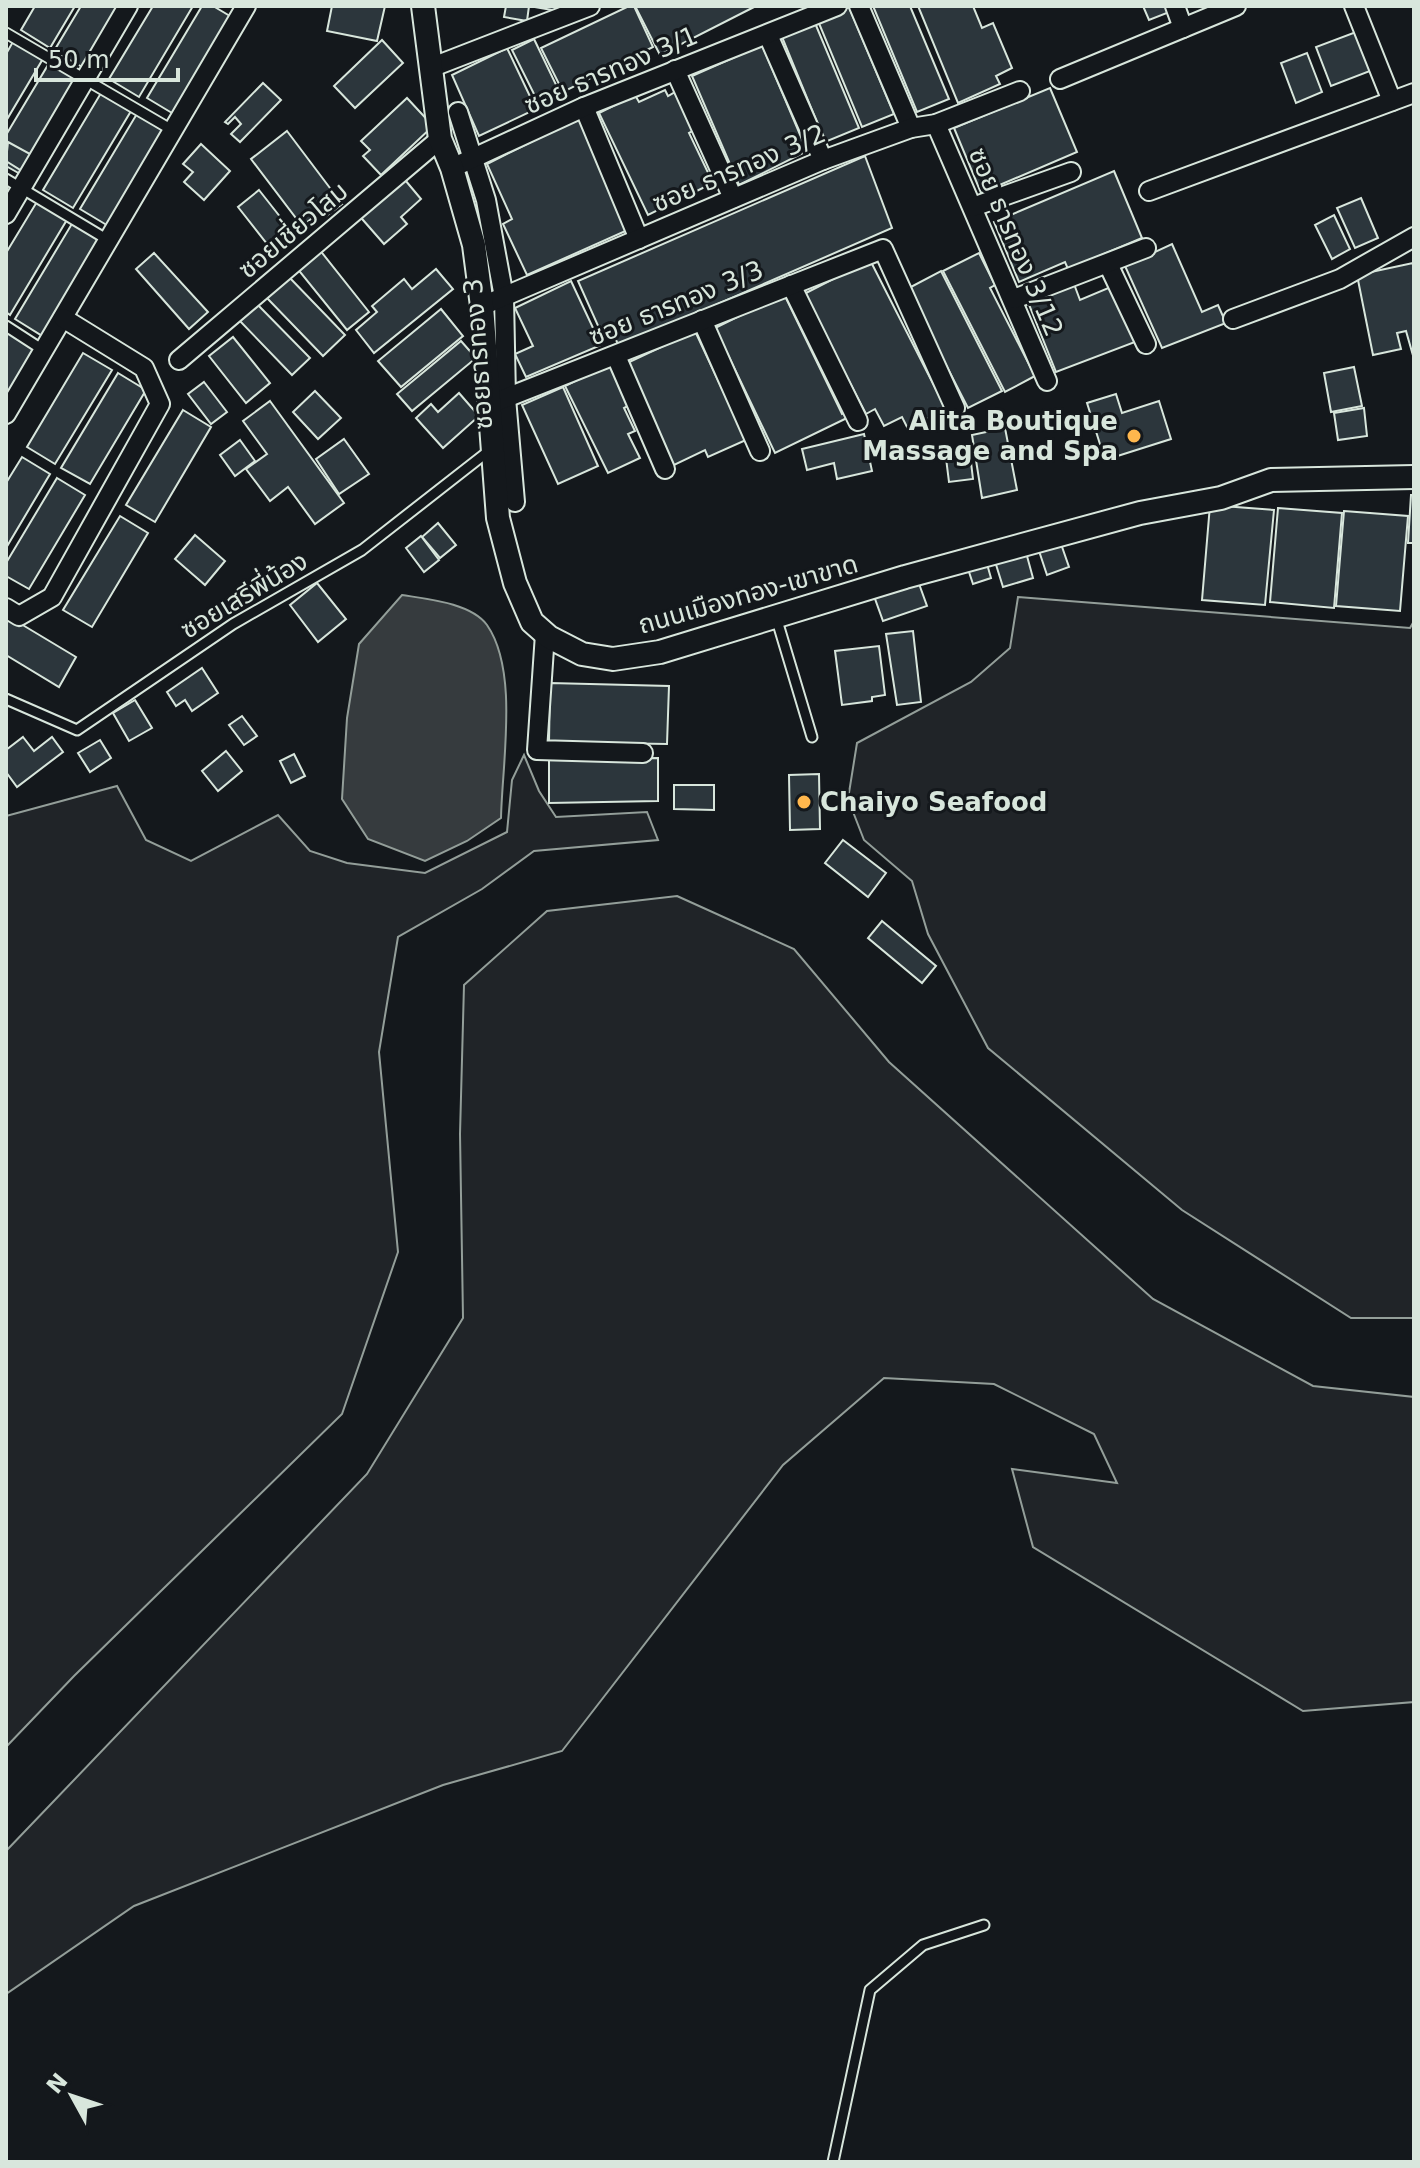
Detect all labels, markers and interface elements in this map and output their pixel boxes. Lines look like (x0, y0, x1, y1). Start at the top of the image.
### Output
street label: ซอย ธารทอง 3/1 (520, 20, 702, 120)
scale bar (36, 32, 178, 82)
text: 50 m (48, 46, 110, 74)
street label: ซอย ธารทอง 3/2 (648, 118, 830, 218)
street label: ซอย ธารทอง 3/12 (963, 143, 1069, 341)
street label: ซอยเชี่ยวโสม (230, 173, 354, 284)
street label: ซอย ธารทอง 3/3 (584, 254, 768, 352)
street label: ซอยธารทอง 3 (458, 277, 498, 431)
place label: Alita Boutique Massage and Spa (862, 406, 1118, 466)
marker: Alita Boutique Massage and Spa (1125, 427, 1143, 445)
street label: ซอยเสรีพี่น้อง (174, 543, 313, 645)
street label: ถนนเมืองทอง-เขาขาด (635, 548, 861, 640)
place label: Chaiyo Seafood (820, 787, 1047, 817)
marker: Chaiyo Seafood (795, 793, 813, 811)
north arrow (32, 2056, 112, 2136)
text: N (42, 2068, 73, 2099)

